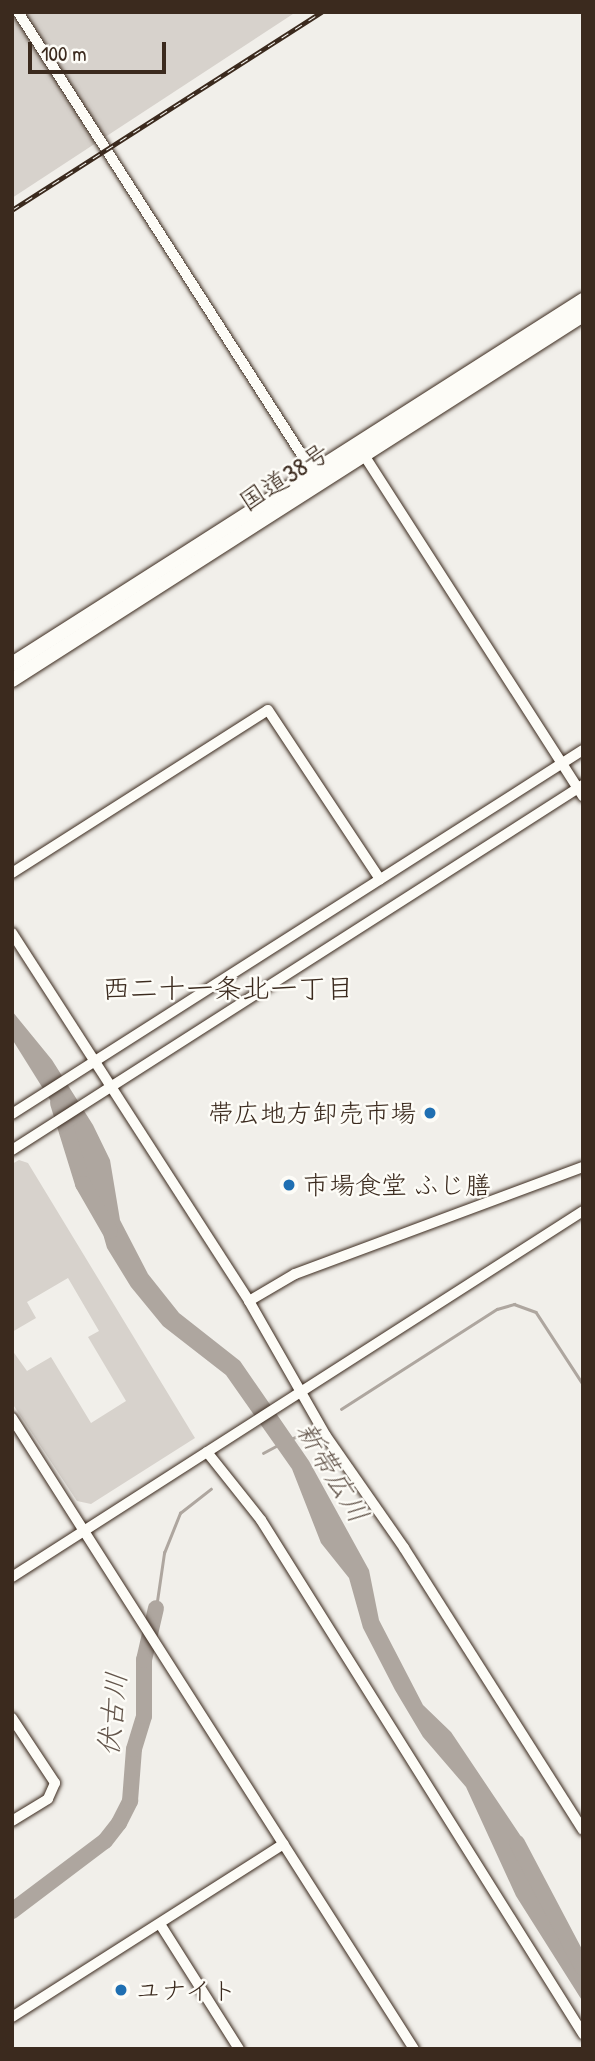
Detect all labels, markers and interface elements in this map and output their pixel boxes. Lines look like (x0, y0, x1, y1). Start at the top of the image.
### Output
scale bar (32, 28, 170, 72)
text: 100 m (41, 39, 87, 68)
street label: 国道38号 (233, 436, 335, 518)
district label: 西二十一条北一丁目 (102, 971, 354, 1005)
place label: 帯広地方卸売市場 (208, 1097, 416, 1129)
marker: 帯広地方卸売市場 (422, 1105, 438, 1121)
place label: 市場食堂 ふじ膳 (303, 1169, 491, 1201)
marker: 市場食堂 ふじ膳 (281, 1177, 297, 1193)
water label: 新帯広川 (290, 1415, 376, 1529)
water label: 伏古川 (91, 1670, 133, 1758)
place label: ユナイト (135, 1974, 239, 2006)
marker: ユナイト (113, 1982, 129, 1998)

